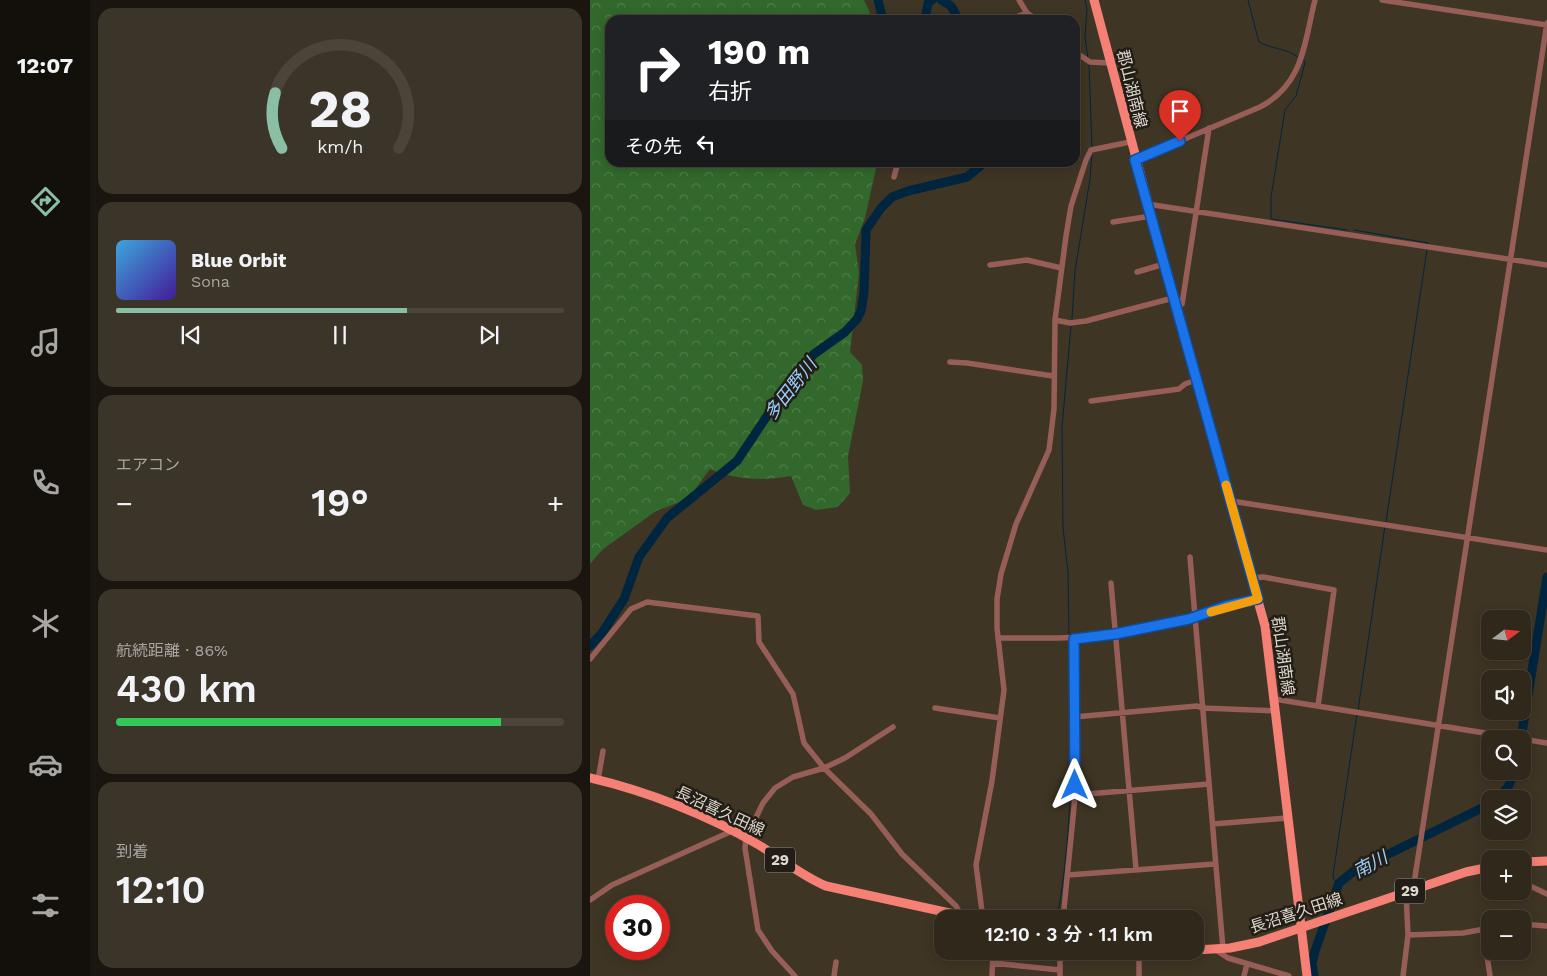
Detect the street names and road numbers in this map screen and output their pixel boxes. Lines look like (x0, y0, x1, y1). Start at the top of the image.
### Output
street label: 郡山湖南線 (1113, 48, 1151, 130)
street label: 郡山湖南線 (1268, 615, 1298, 697)
street label: 長沼喜久田線 (672, 782, 768, 840)
road number: 29 (765, 848, 795, 872)
road number: 29 (1395, 878, 1425, 904)
street label: 長沼喜久田線 (1247, 889, 1345, 937)

